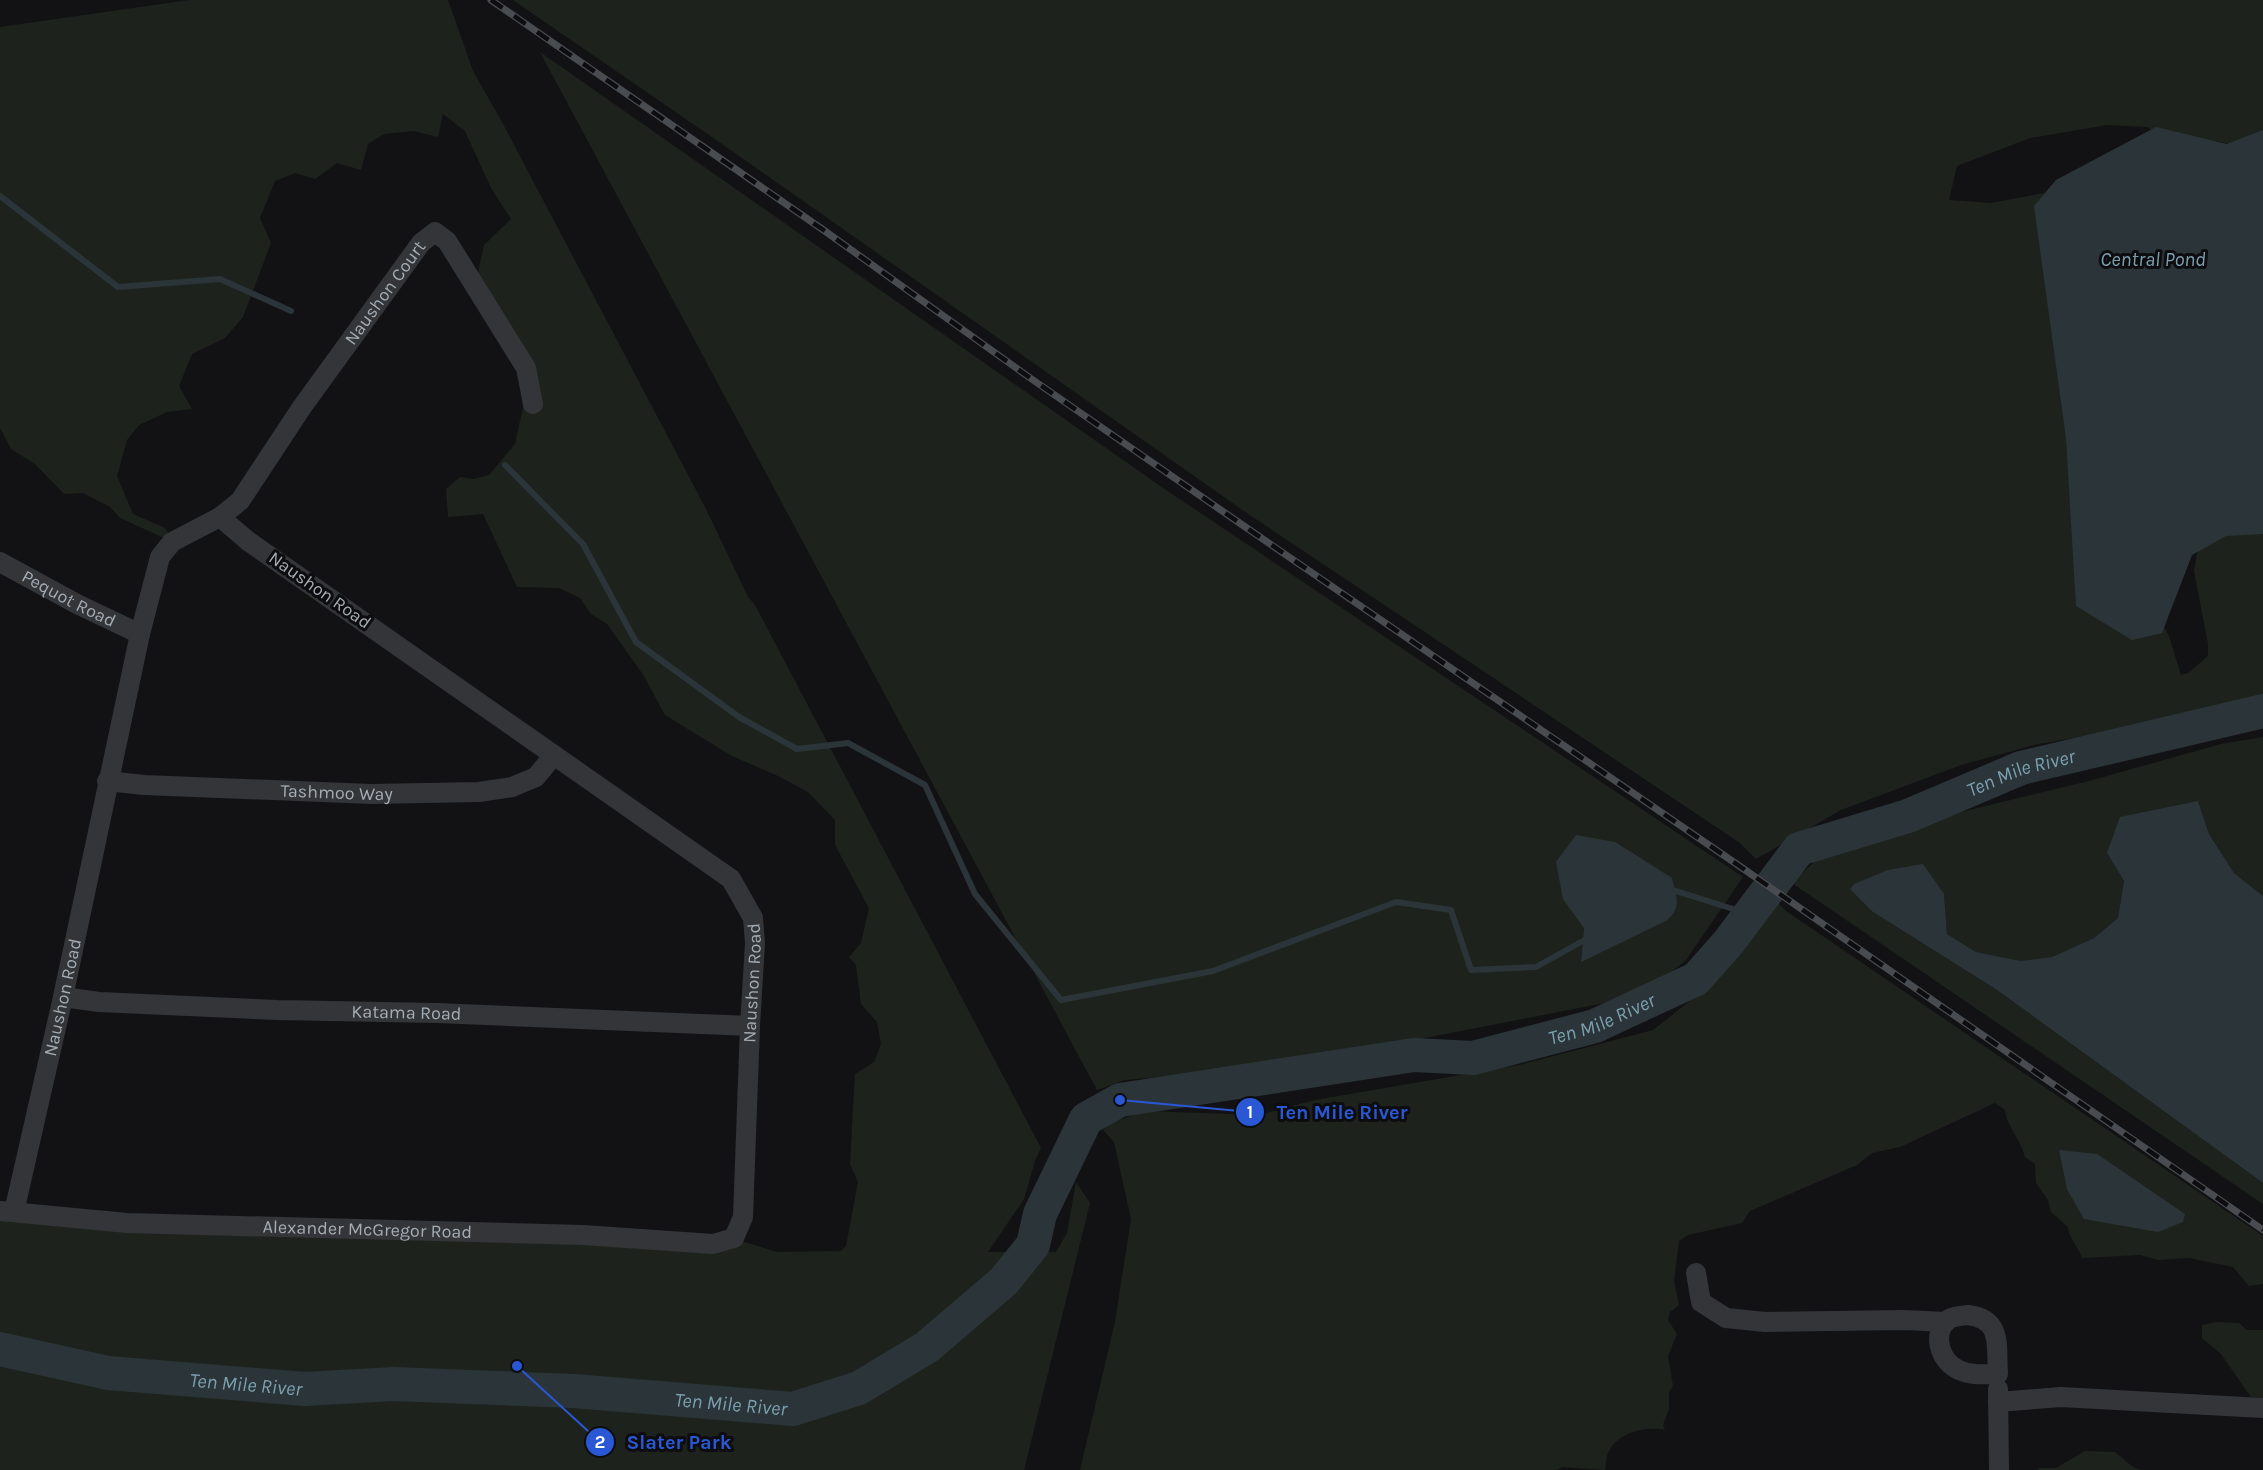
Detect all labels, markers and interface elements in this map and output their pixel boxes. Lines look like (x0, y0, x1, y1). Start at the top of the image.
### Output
street label: Naushon Court (340, 236, 430, 349)
water label: Central Pond (2100, 248, 2206, 271)
street label: Naushon Road (265, 547, 375, 633)
street label: Pequot Road (18, 565, 119, 632)
water label: Ten Mile River (1963, 744, 2078, 801)
street label: Tashmoo Way (280, 779, 394, 805)
street label: Naushon Road (738, 922, 766, 1043)
street label: Naushon Road (39, 937, 86, 1058)
water label: Ten Mile River (1546, 988, 1660, 1049)
street label: Katama Road (351, 1000, 462, 1025)
callout: Ten Mile River (1235, 1093, 1420, 1131)
text: 1 (1247, 1101, 1253, 1123)
text: Ten Mile River (1276, 1101, 1408, 1124)
street label: Alexander McGregor Road (262, 1216, 472, 1243)
water label: Ten Mile River (189, 1368, 304, 1400)
water label: Ten Mile River (674, 1388, 789, 1420)
callout: Slater Park (585, 1423, 744, 1461)
text: 2 (595, 1431, 605, 1453)
text: Slater Park (627, 1431, 732, 1454)

